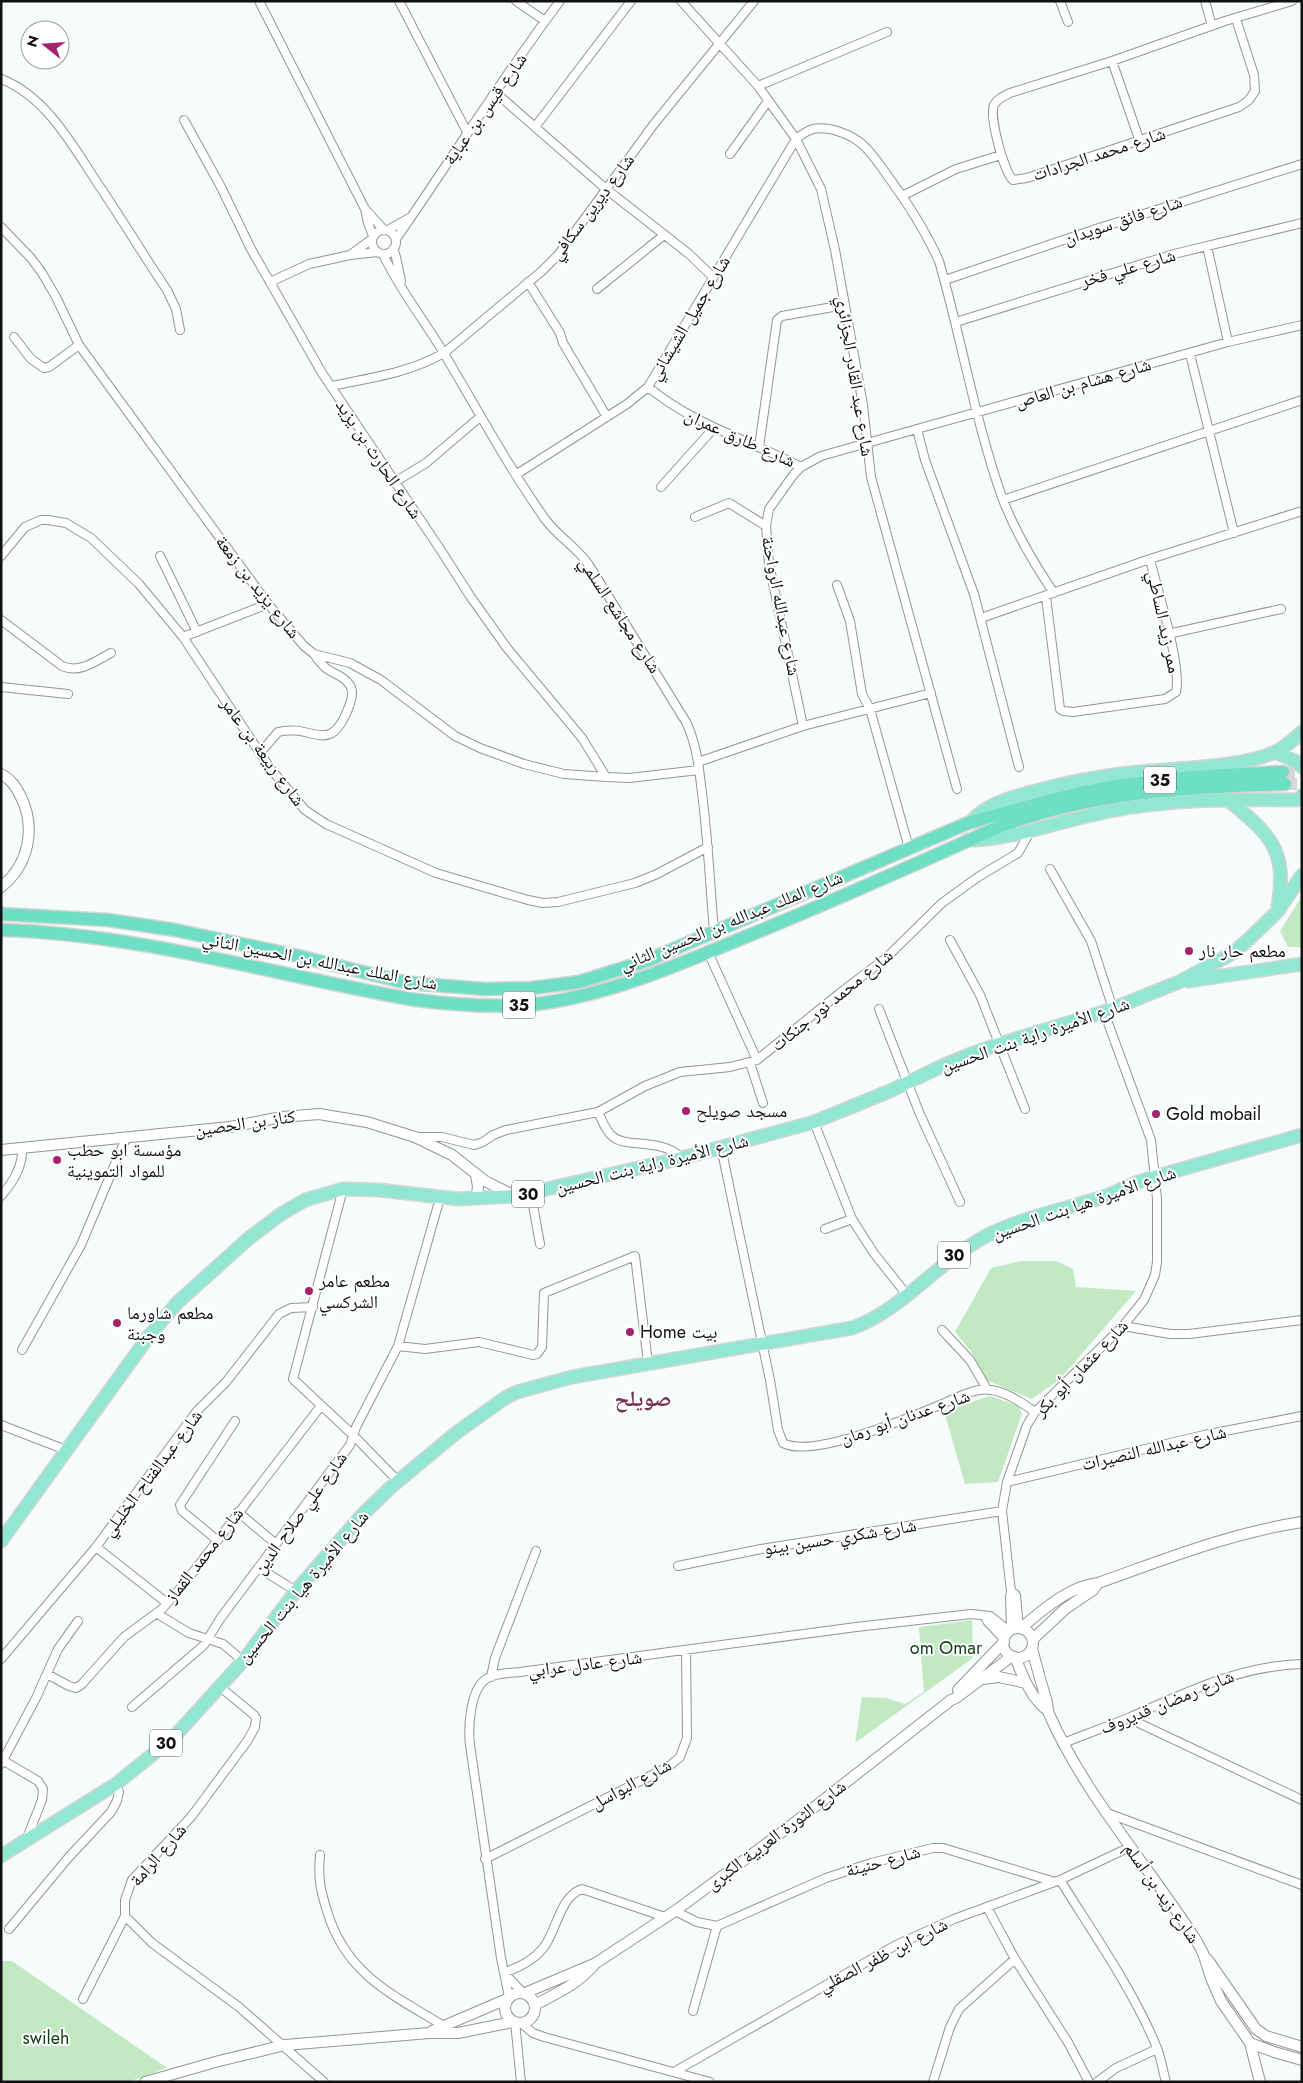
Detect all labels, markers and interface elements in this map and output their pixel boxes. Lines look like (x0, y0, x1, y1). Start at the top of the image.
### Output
north arrow (20, 20, 70, 70)
text: N (21, 33, 44, 49)
street label: شارع قيس بن عباية (437, 48, 533, 170)
street label: شارع محمد الجرادات (1029, 120, 1169, 188)
street label: شارع ديرين سكافي (543, 148, 642, 267)
street label: شارع فائق سويدان (1060, 189, 1186, 251)
street label: شارع علي فخر (1076, 242, 1179, 296)
street label: شارع جميل الشيشاني (641, 251, 738, 386)
street label: شارع عبد القادر الجزائري (828, 294, 881, 458)
street label: شارع هشام بن العاص (1012, 351, 1154, 415)
street label: شارع الحارث بن يزيد (329, 394, 429, 524)
street label: شارع طارق عمران (680, 402, 800, 474)
street label: شارع يزيد بن زمعة (209, 530, 307, 644)
street label: شارع عبدالله الرواحنة (755, 534, 807, 678)
street label: شارع مجاشع السلمي (571, 552, 668, 679)
street label: ممر زيد الساطي (1139, 568, 1188, 676)
street label: شارع ربيعة بن عامر (214, 691, 311, 812)
road number: 35 (1144, 766, 1176, 794)
street label: شارع الملك عبدالله بن الحسين الثاني (615, 864, 847, 979)
street label: شارع الملك عبدالله بن الحسين الثاني (200, 925, 440, 998)
place label: مطعم حار نار (1198, 938, 1286, 964)
street label: شارع محمد نور جنكات (765, 943, 899, 1057)
marker: مطعم حار نار (1183, 945, 1195, 957)
street label: شارع الأميرة راية بنت الحسين (937, 990, 1133, 1080)
road number: 35 (503, 992, 535, 1018)
place label: مسجد صويلح (696, 1098, 787, 1124)
place label: Gold mobail (1166, 1101, 1261, 1127)
street label: كناز بن الحصين (193, 1103, 298, 1143)
marker: مسجد صويلح (680, 1105, 692, 1117)
marker: Gold mobail (1150, 1108, 1162, 1120)
street label: شارع الأميرة راية بنت الحسين (553, 1127, 751, 1201)
place label: مؤسسة ابو حطب للمواد التموينية (67, 1137, 181, 1184)
marker: مؤسسة ابو حطب للمواد التموينية (51, 1154, 63, 1166)
street label: شارع الأميرة هيا بنت الحسين (989, 1159, 1179, 1247)
road number: 30 (512, 1180, 544, 1208)
road number: 30 (938, 1242, 970, 1268)
place label: مطعم عامر الشركسي (318, 1268, 390, 1317)
marker: مطعم عامر الشركسي (303, 1285, 315, 1297)
place label: مطعم شاورما وجبنة (127, 1300, 213, 1347)
street label: شارع عثمان أبو بكر (1027, 1313, 1134, 1423)
marker: مطعم شاورما وجبنة (111, 1317, 123, 1329)
place label: Home بيت (640, 1319, 718, 1345)
marker: Home بيت (624, 1326, 636, 1338)
district label: صويلح (614, 1382, 672, 1414)
street label: شارع عدنان أبو رمان (836, 1383, 974, 1451)
street label: شارع عبدالفتاح الخليلي (96, 1404, 210, 1543)
street label: شارع عبدالله النصيرات (1079, 1419, 1229, 1477)
street label: شارع علي صلاح الدين (247, 1446, 355, 1581)
street label: شارع محمد القماز (158, 1502, 250, 1609)
street label: شارع الأميرة هيا بنت الحسين (231, 1505, 375, 1669)
street label: شارع شكري حسين بينو (762, 1512, 919, 1563)
park label: om Omar (910, 1635, 983, 1661)
street label: شارع عادل عرابي (526, 1644, 644, 1685)
street label: شارع رمضان قديروف (1096, 1663, 1238, 1741)
road number: 30 (150, 1730, 182, 1756)
street label: شارع البواسل (586, 1752, 676, 1816)
street label: شارع الثورة العربية الكبرى (700, 1773, 852, 1897)
street label: شارع الرامة (123, 1818, 193, 1892)
street label: شارع زيد بن أسلم (1118, 1837, 1206, 1949)
street label: شارع حنينة (843, 1839, 923, 1883)
street label: شارع ابن ظفر الصقلي (814, 1911, 953, 2000)
park label: swileh (23, 2025, 69, 2051)

